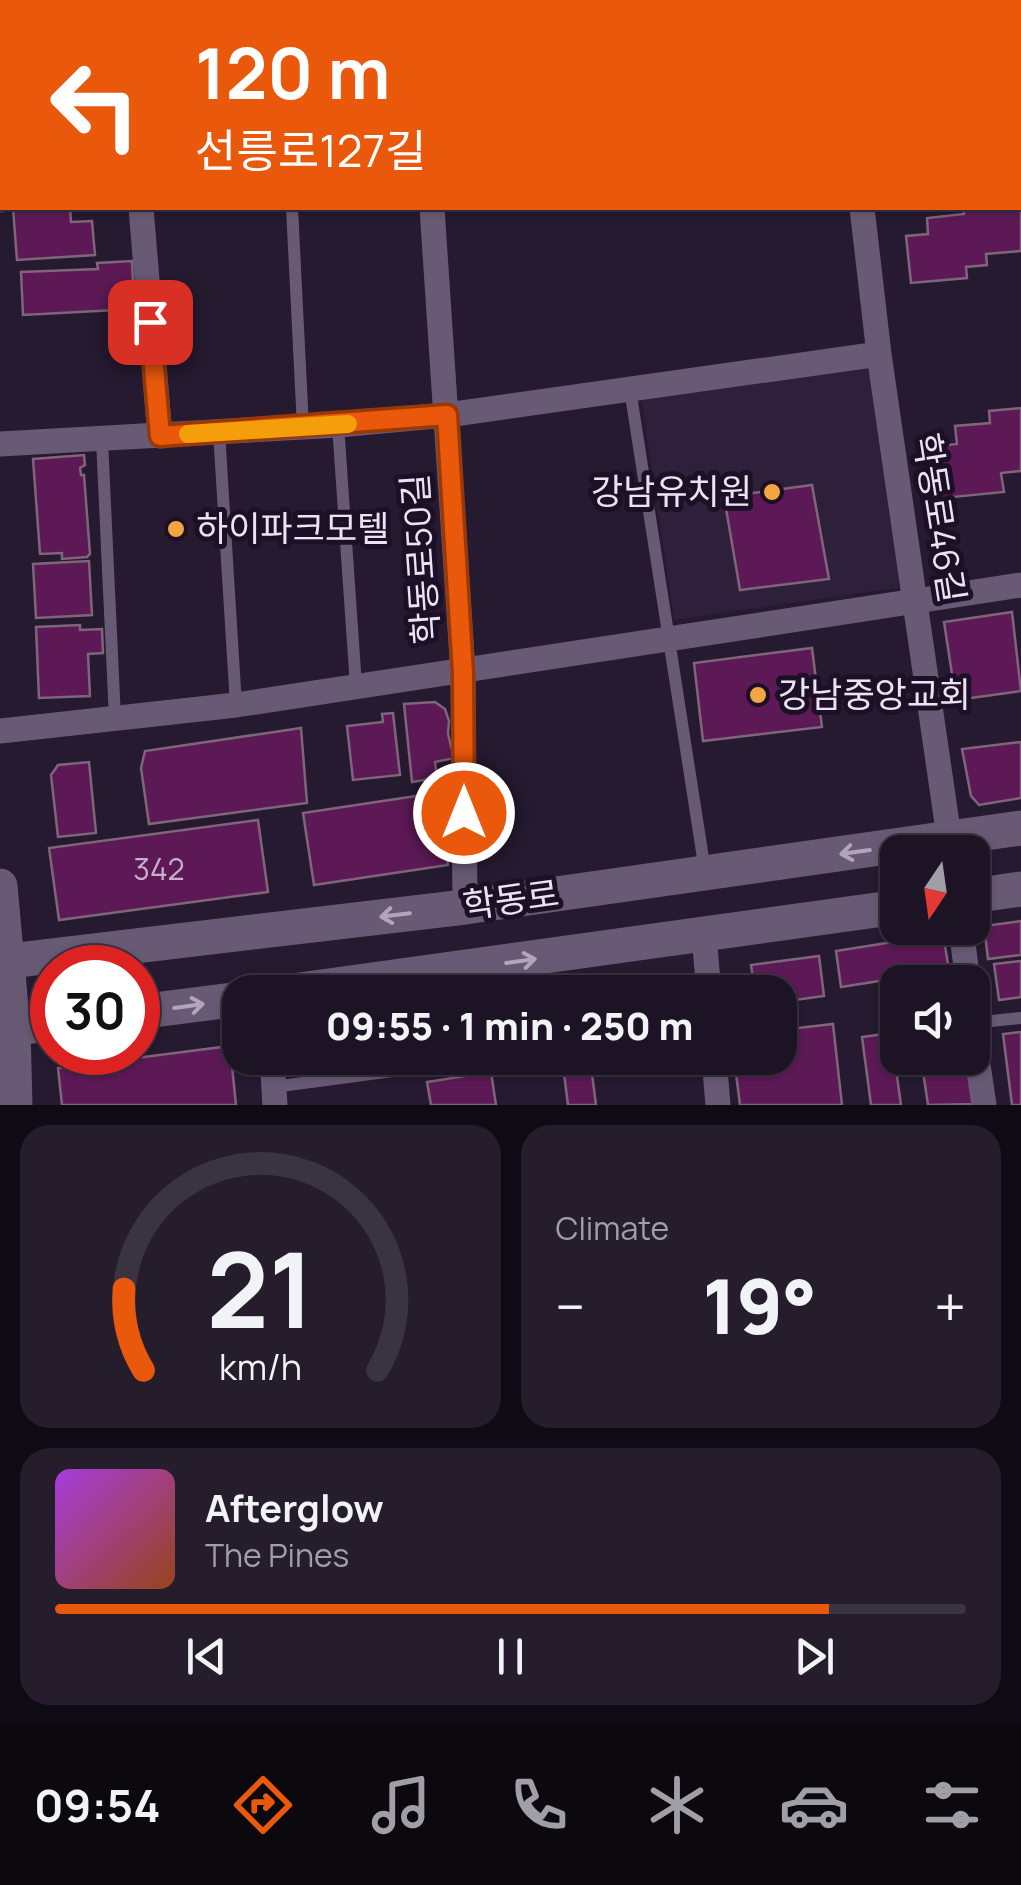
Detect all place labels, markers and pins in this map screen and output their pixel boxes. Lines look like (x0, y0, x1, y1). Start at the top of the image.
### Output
pin (108, 280, 193, 365)
place label: 강남유치원 (591, 467, 752, 515)
marker: 강남유치원 (761, 481, 783, 503)
place label: 하이파크모텔 (196, 504, 389, 552)
marker: 하이파크모텔 (165, 518, 187, 540)
place label: 강남중앙교회 (778, 670, 971, 718)
marker: 강남중앙교회 (747, 684, 769, 706)

